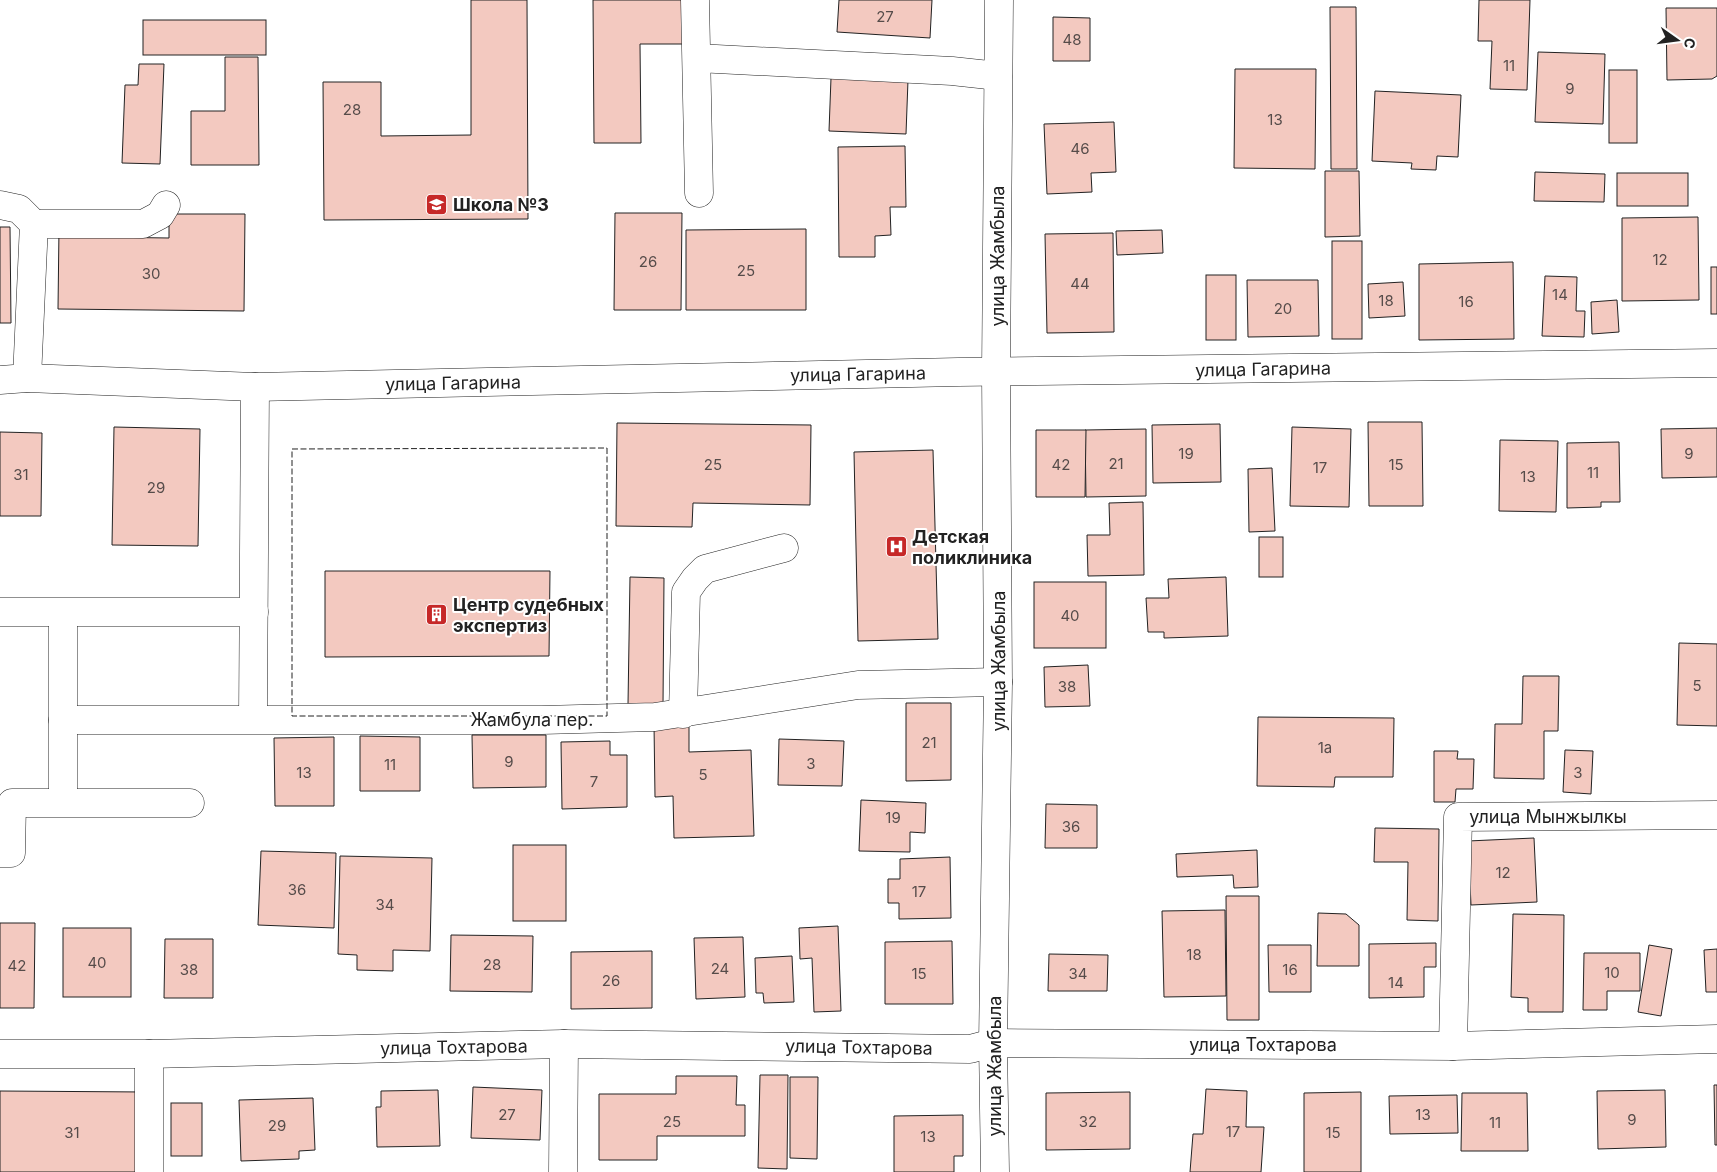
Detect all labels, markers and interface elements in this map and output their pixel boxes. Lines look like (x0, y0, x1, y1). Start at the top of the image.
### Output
house number: 27 (876, 7, 894, 26)
north arrow (1652, 15, 1702, 65)
house number: 48 (1063, 30, 1081, 49)
text: С (1681, 36, 1700, 50)
house number: 11 (1503, 56, 1515, 75)
house number: 9 (1565, 79, 1575, 98)
house number: 28 (343, 100, 361, 119)
house number: 13 (1267, 110, 1283, 129)
house number: 46 (1071, 139, 1090, 158)
street label: улица Жамбыла (987, 186, 1008, 326)
school or university icon: Школа №3 (425, 192, 449, 216)
place label: Школа №3 (453, 194, 549, 215)
house number: 12 (1652, 250, 1668, 269)
house number: 26 (639, 252, 657, 271)
house number: 25 (737, 261, 755, 280)
house number: 30 (142, 264, 160, 283)
house number: 44 (1070, 274, 1090, 293)
house number: 14 (1552, 285, 1568, 304)
house number: 18 (1378, 291, 1394, 310)
house number: 16 (1458, 292, 1474, 311)
house number: 20 (1274, 299, 1292, 318)
street label: улица Гагарина (1195, 357, 1331, 381)
street label: улица Гагарина (790, 362, 926, 386)
street label: улица Гагарина (385, 371, 521, 395)
house number: 19 (1178, 444, 1194, 463)
house number: 9 (1684, 444, 1694, 463)
house number: 21 (1108, 454, 1124, 473)
house number: 25 (704, 455, 722, 474)
house number: 42 (1052, 455, 1070, 474)
house number: 15 (1388, 455, 1404, 474)
house number: 17 (1313, 458, 1327, 477)
house number: 11 (1587, 463, 1599, 482)
house number: 31 (13, 465, 29, 484)
house number: 13 (1520, 467, 1536, 486)
house number: 29 (147, 478, 165, 497)
place label: Детская поликлиника (912, 526, 1032, 568)
hospital icon: Детская поликлиника (884, 534, 908, 558)
street label: улица Жамбыла (988, 591, 1009, 731)
place label: Центр судебных экспертиз (453, 594, 604, 636)
building icon: Центр судебных экспертиз (425, 602, 449, 626)
house number: 40 (1060, 606, 1080, 625)
house number: 5 (1692, 676, 1702, 695)
house number: 38 (1058, 677, 1076, 696)
street label: Жамбула пер. (471, 709, 594, 730)
house number: 21 (921, 733, 937, 752)
house number: 1а (1318, 738, 1332, 757)
house number: 9 (504, 752, 514, 771)
house number: 3 (806, 754, 816, 773)
house number: 11 (384, 755, 396, 774)
house number: 13 (296, 763, 312, 782)
house number: 3 (1573, 763, 1583, 782)
house number: 5 (698, 765, 708, 784)
house number: 7 (590, 772, 598, 791)
street label: улица Мынжылкы (1469, 806, 1627, 827)
house number: 19 (885, 808, 901, 827)
house number: 36 (1062, 817, 1080, 836)
house number: 12 (1495, 863, 1511, 882)
house number: 36 (288, 880, 306, 899)
house number: 17 (912, 882, 926, 901)
house number: 34 (376, 895, 394, 914)
house number: 18 (1186, 945, 1202, 964)
house number: 40 (87, 953, 107, 972)
house number: 28 (483, 955, 501, 974)
house number: 42 (8, 956, 26, 975)
house number: 24 (711, 959, 729, 978)
house number: 38 (180, 960, 198, 979)
house number: 16 (1282, 960, 1298, 979)
house number: 10 (1604, 963, 1620, 982)
house number: 15 (911, 964, 927, 983)
house number: 34 (1069, 964, 1087, 983)
house number: 26 (602, 971, 620, 990)
house number: 14 (1388, 973, 1404, 992)
street label: улица Жамбыла (984, 996, 1005, 1136)
street label: улица Тохтарова (1189, 1034, 1337, 1055)
street label: улица Тохтарова (380, 1035, 528, 1059)
street label: улица Тохтарова (785, 1035, 933, 1059)
house number: 27 (498, 1105, 516, 1124)
house number: 13 (1415, 1105, 1431, 1124)
house number: 9 (1627, 1110, 1637, 1129)
house number: 25 (663, 1112, 681, 1131)
house number: 32 (1079, 1112, 1097, 1131)
house number: 11 (1489, 1113, 1501, 1132)
house number: 29 (268, 1116, 286, 1135)
house number: 17 (1226, 1122, 1240, 1141)
house number: 31 (64, 1123, 80, 1142)
house number: 15 (1325, 1123, 1341, 1142)
house number: 13 (920, 1127, 936, 1146)

